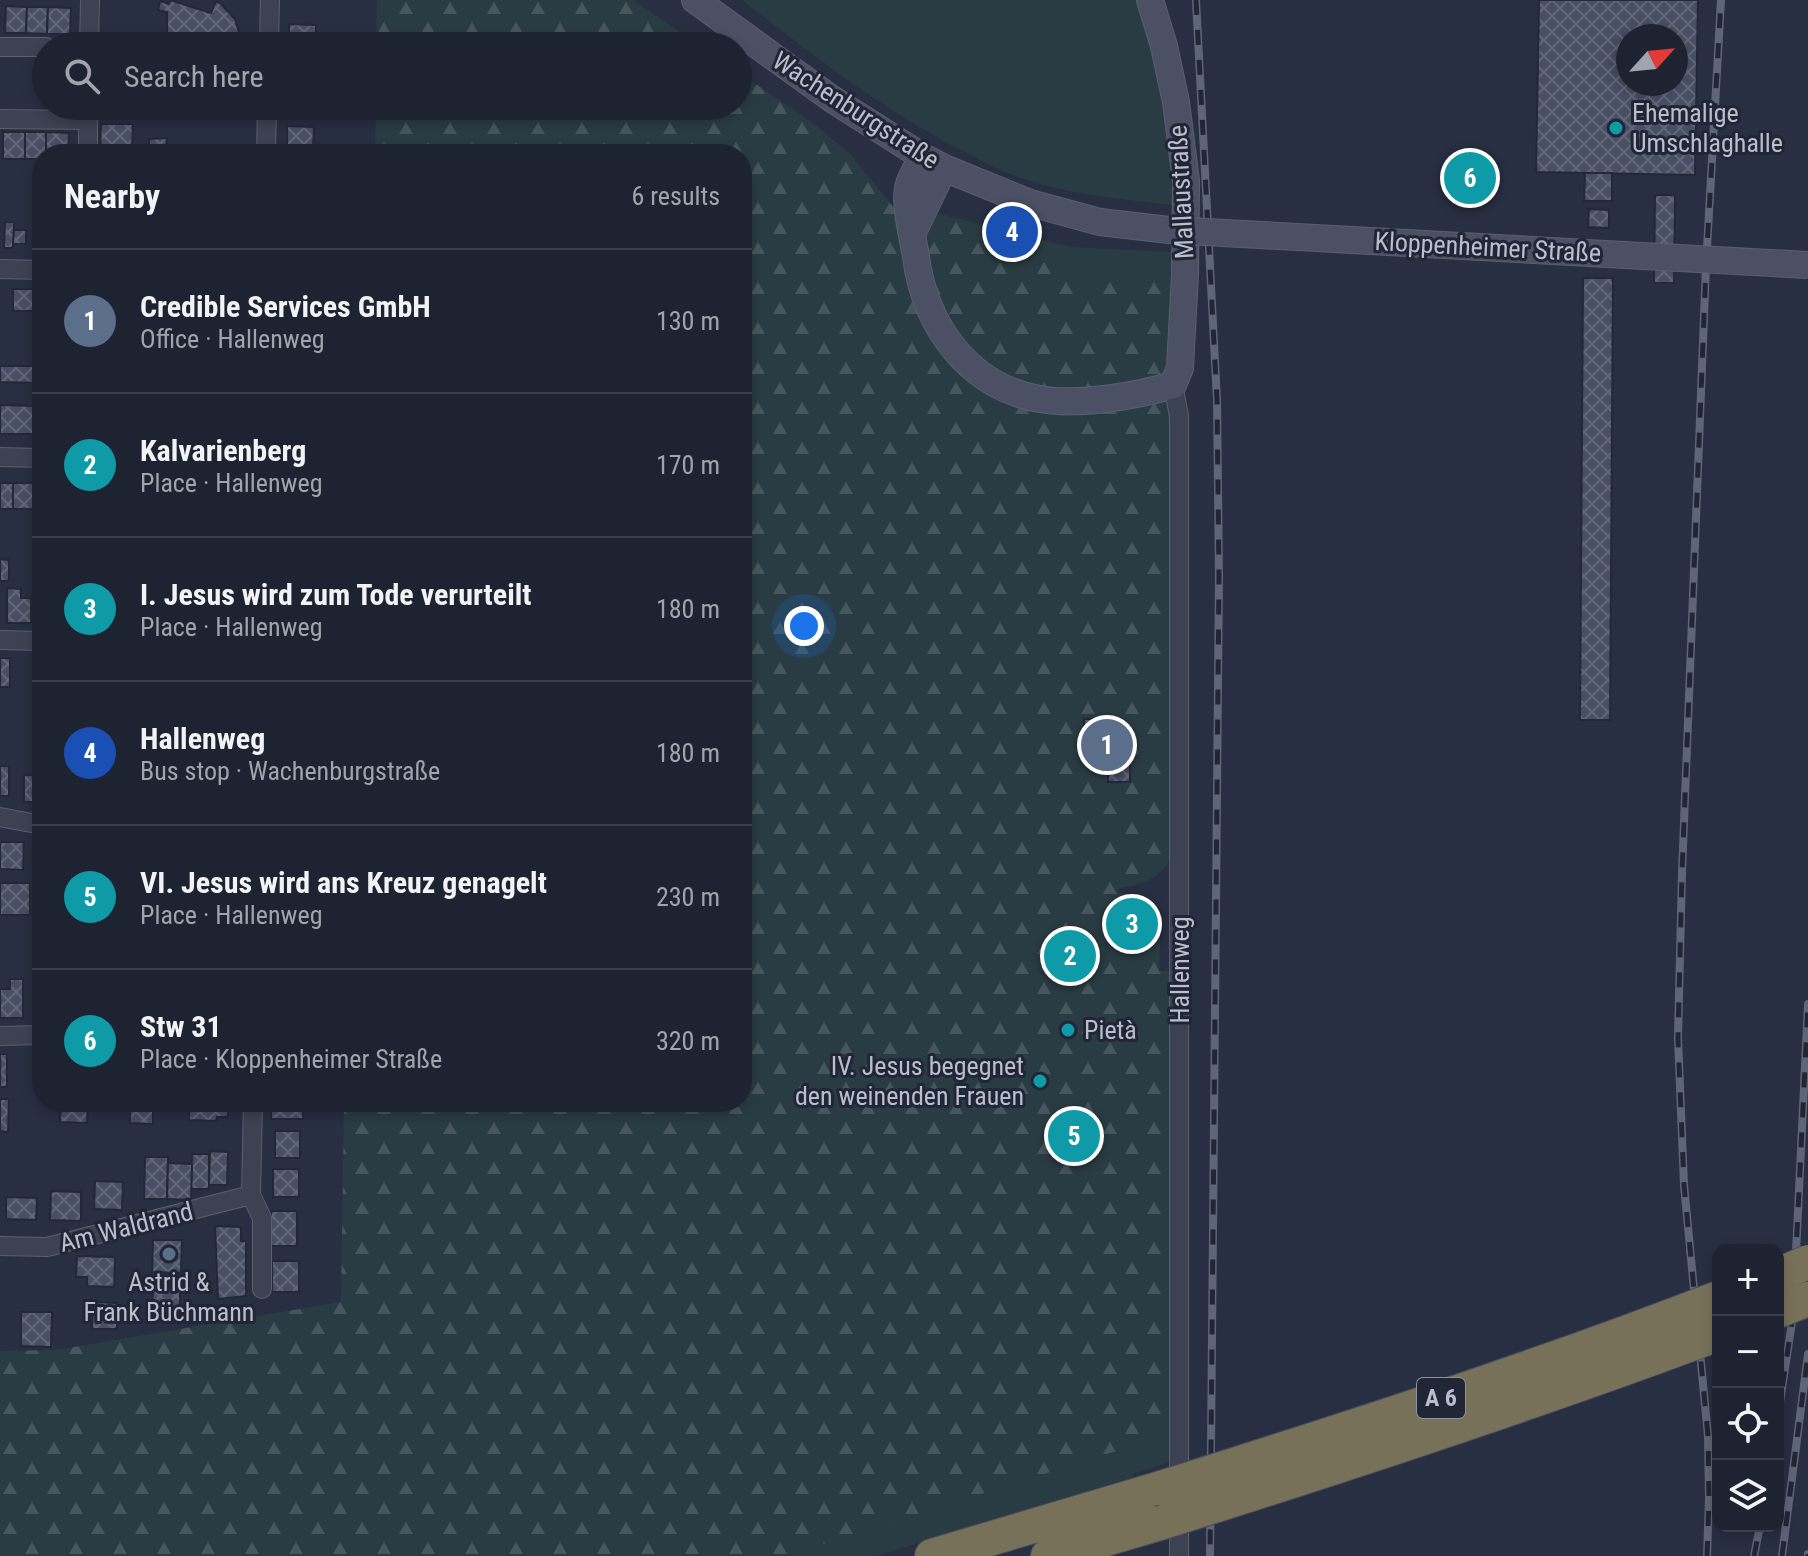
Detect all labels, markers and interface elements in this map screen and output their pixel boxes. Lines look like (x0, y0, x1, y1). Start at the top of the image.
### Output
north arrow (1616, 24, 1688, 96)
search box (32, 32, 752, 120)
street label: Wachenburgstraße (767, 45, 945, 175)
icon: search (60, 54, 104, 98)
text: Search here (124, 59, 264, 94)
place label: Ehemalige Umschlaghalle (1632, 98, 1783, 158)
marker: Ehemalige Umschlaghalle (1607, 119, 1625, 137)
street label: Mallaustraße (1163, 124, 1199, 260)
pin: 6 (1444, 148, 1496, 208)
text: Nearby (64, 176, 160, 216)
text: 6 results (631, 181, 720, 211)
pin: 4 (986, 202, 1038, 262)
street label: Kloppenheimer Straße (1374, 226, 1602, 268)
text: Credible Services GmbH (140, 289, 431, 324)
text: 1 (83, 306, 97, 336)
text: 130 m (656, 306, 720, 336)
text: Office · Hallenweg (140, 324, 325, 354)
text: Kalvarienberg (140, 433, 306, 468)
text: 2 (83, 450, 97, 480)
text: 170 m (656, 450, 720, 480)
text: Place · Hallenweg (140, 468, 323, 498)
text: I. Jesus wird zum Tode verurteilt (140, 577, 532, 612)
text: 3 (83, 594, 97, 624)
text: 180 m (656, 594, 720, 624)
your location (784, 606, 824, 646)
text: Place · Hallenweg (140, 612, 323, 642)
pin: 1 (1081, 715, 1133, 775)
text: Hallenweg (140, 721, 265, 756)
text: 4 (83, 738, 97, 768)
text: 180 m (656, 738, 720, 768)
text: Bus stop · Wachenburgstraße (140, 756, 440, 786)
text: VI. Jesus wird ans Kreuz genagelt (140, 865, 547, 900)
text: 5 (83, 882, 97, 912)
text: 230 m (656, 882, 720, 912)
pin: 3 (1106, 894, 1158, 954)
text: Place · Hallenweg (140, 900, 323, 930)
street label: Hallenweg (1165, 916, 1195, 1024)
pin: 2 (1044, 926, 1096, 986)
text: Stw 31 (140, 1009, 222, 1044)
place label: Pietà (1084, 1015, 1137, 1045)
marker: Pietà (1059, 1021, 1077, 1039)
text: 6 (83, 1026, 97, 1056)
text: 320 m (656, 1026, 720, 1056)
text: Place · Kloppenheimer Straße (140, 1044, 442, 1074)
place label: IV. Jesus begegnet den weinenden Frauen (795, 1051, 1024, 1111)
marker: IV. Jesus begegnet den weinenden Frauen (1031, 1072, 1049, 1090)
pin: 5 (1048, 1106, 1100, 1166)
street label: Am Waldrand (56, 1196, 196, 1258)
map controls (1712, 1244, 1784, 1532)
button: + (1712, 1244, 1784, 1316)
marker: Astrid & Frank Büchmann (160, 1245, 178, 1263)
place label: Astrid & Frank Büchmann (84, 1267, 254, 1327)
button: − (1712, 1316, 1784, 1388)
road number: A 6 (1417, 1378, 1465, 1418)
button: locate (1712, 1388, 1784, 1460)
button: layers (1712, 1460, 1784, 1532)

